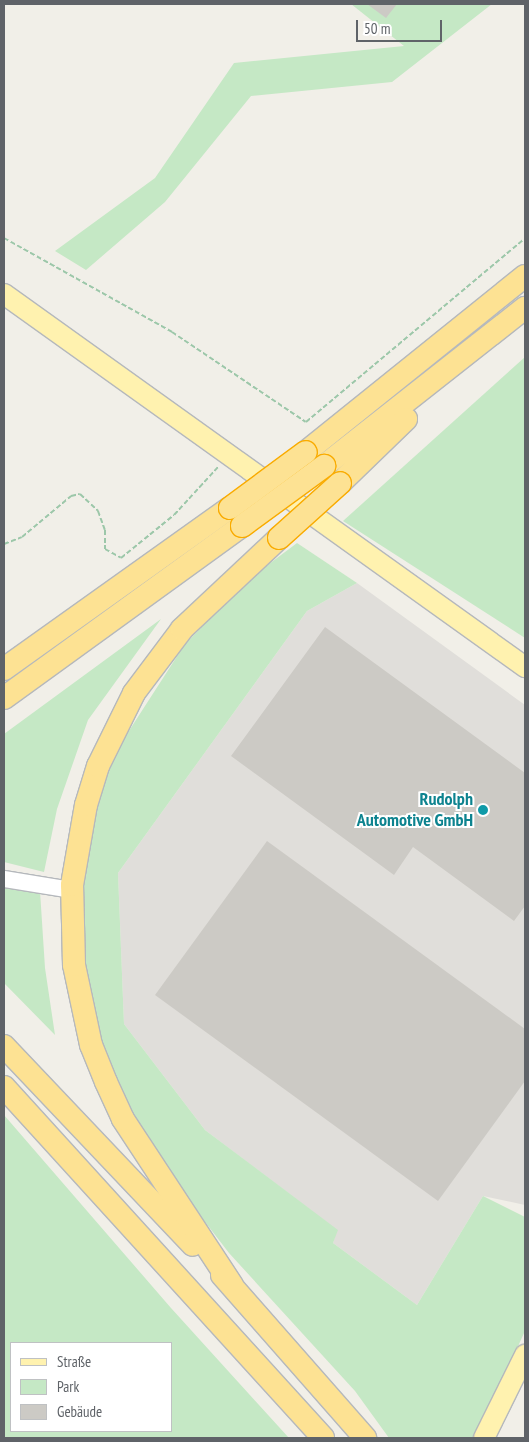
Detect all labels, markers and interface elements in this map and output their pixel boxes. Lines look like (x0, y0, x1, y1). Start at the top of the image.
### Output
scale bar (359, 10, 445, 42)
text: 50 m (364, 19, 390, 38)
place label: Rudolph Automotive GmbH (356, 789, 473, 832)
marker: Rudolph Automotive GmbH (477, 804, 489, 816)
legend (10, 1342, 172, 1432)
text: Straße (57, 1352, 91, 1371)
text: Park (57, 1377, 79, 1396)
text: Gebäude (57, 1402, 102, 1421)

